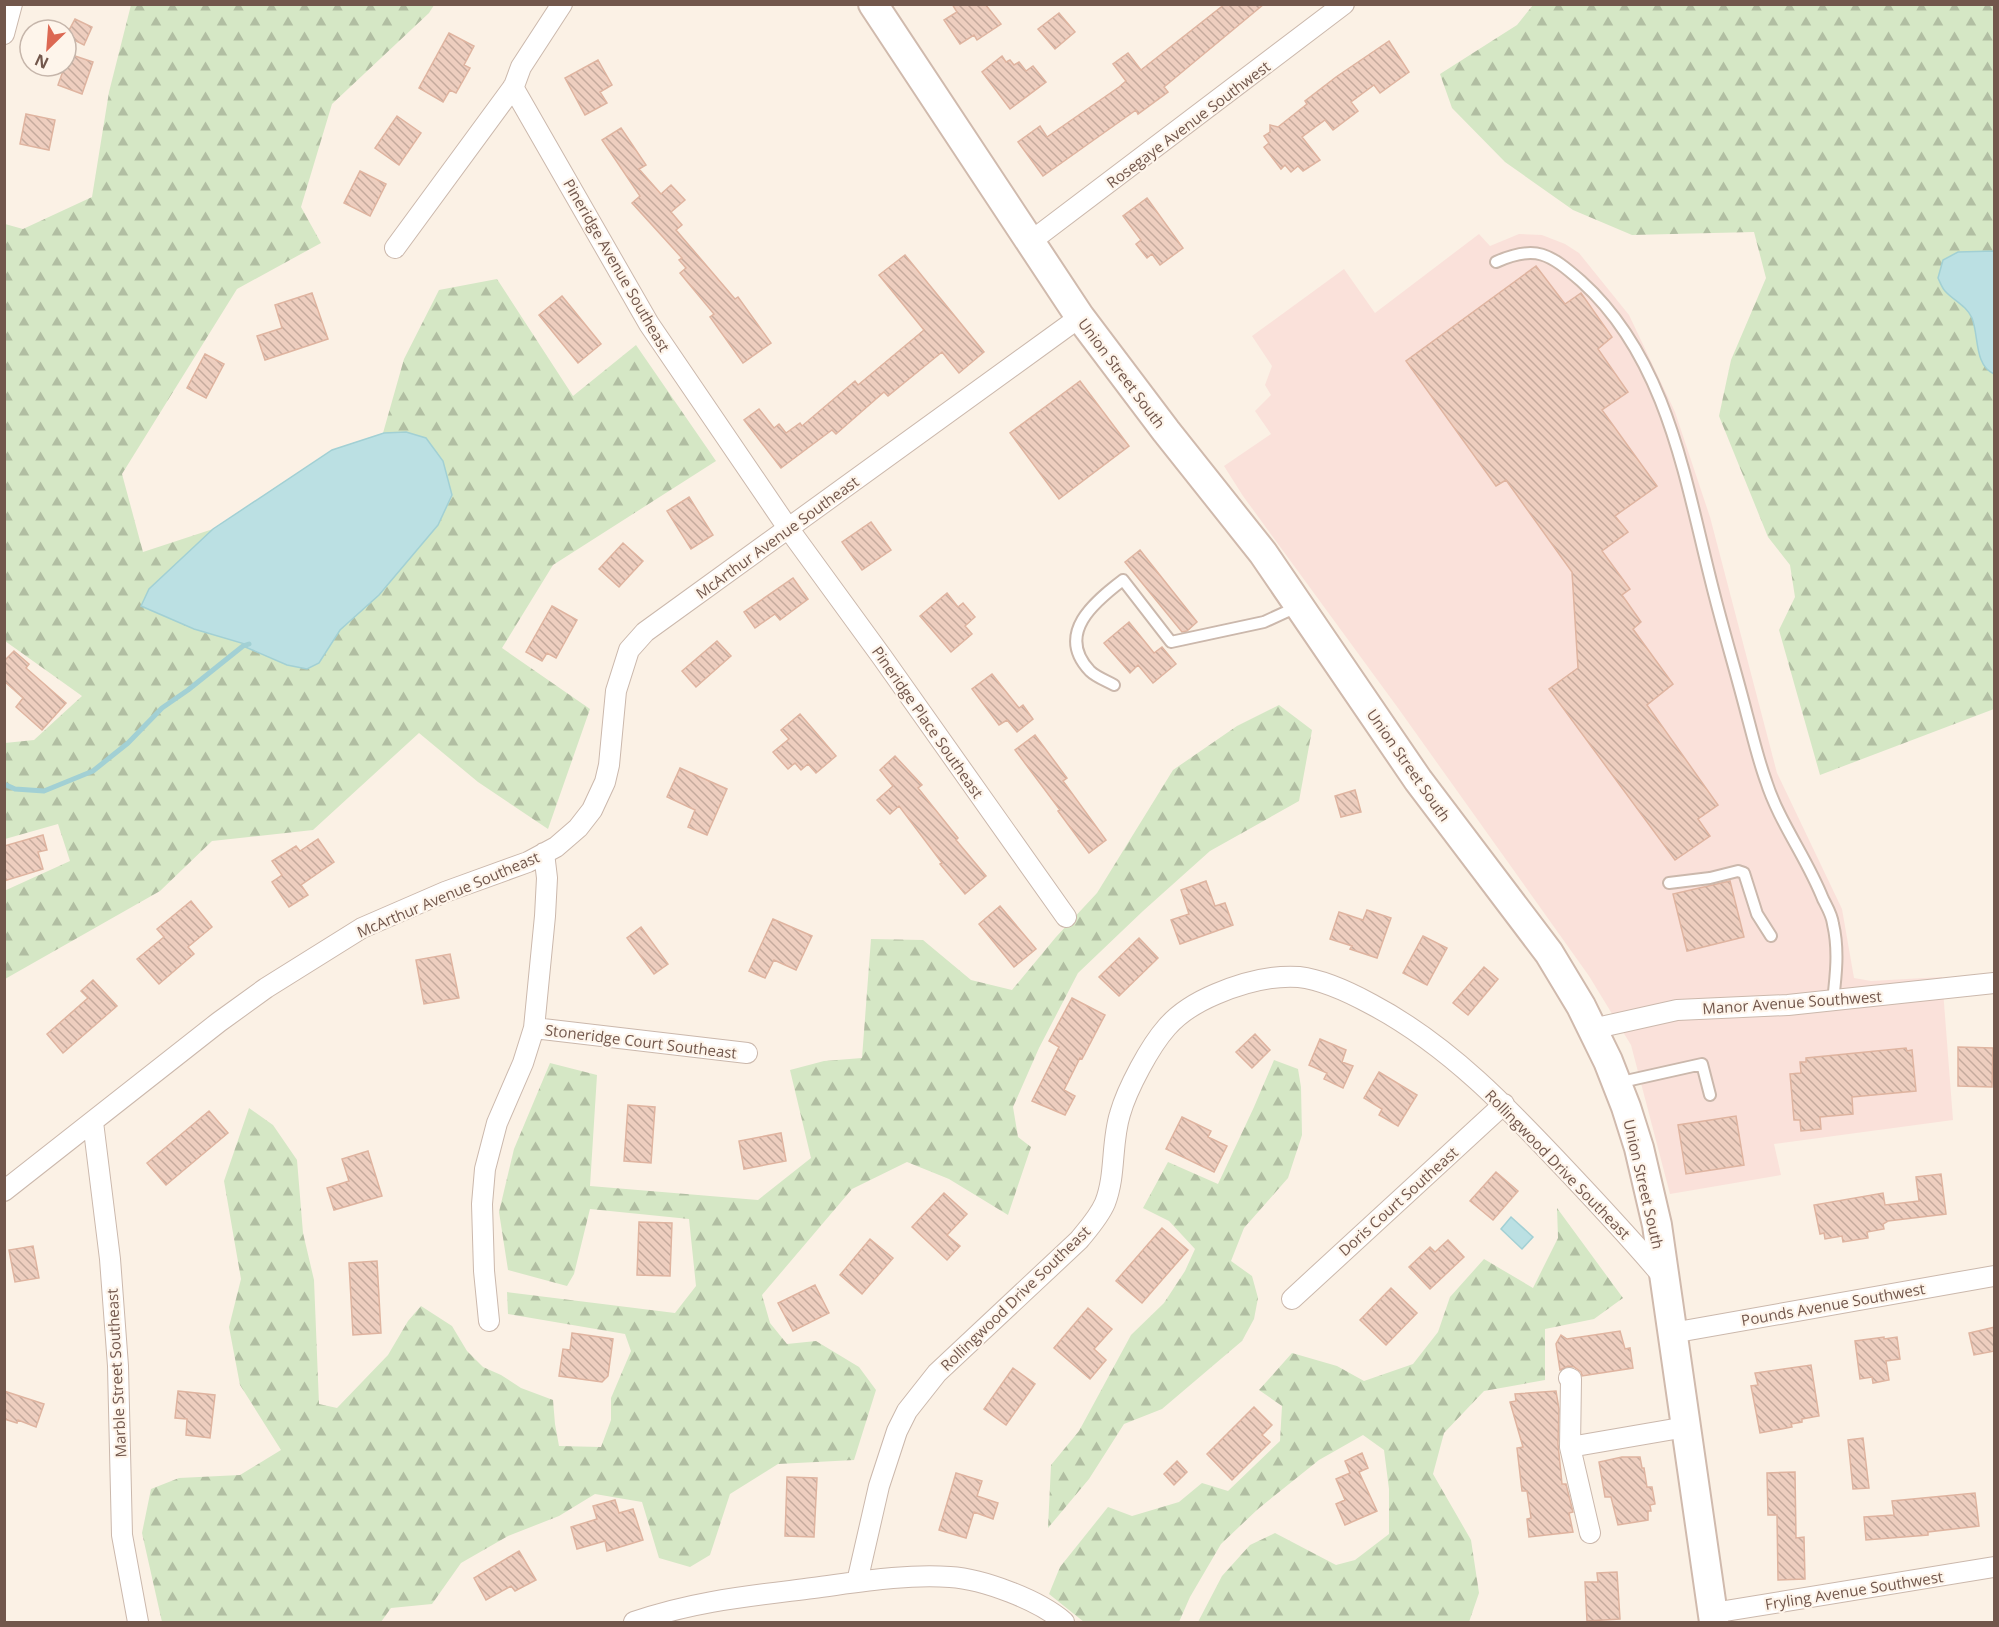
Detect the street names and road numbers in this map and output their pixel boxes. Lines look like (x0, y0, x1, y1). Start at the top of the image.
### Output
street label: Rosegaye Avenue Southwest (1102, 56, 1274, 192)
street label: Pineridge Avenue Southeast (559, 175, 675, 355)
street label: Union Street South (1074, 314, 1170, 432)
street label: McArthur Avenue Southeast (692, 471, 862, 603)
street label: Pineridge Place Southeast (868, 642, 988, 802)
street label: Union Street South (1363, 705, 1455, 825)
street label: McArthur Avenue Southeast (354, 846, 542, 942)
street label: Manor Avenue Southwest (1702, 986, 1882, 1018)
street label: Stoneridge Court Southeast (544, 1019, 738, 1063)
street label: Rollingwood Drive Southeast (1481, 1085, 1635, 1243)
street label: Union Street South (1619, 1117, 1669, 1251)
street label: Doris Court Southeast (1334, 1142, 1462, 1260)
street label: Rollingwood Drive Southeast (936, 1221, 1094, 1375)
street label: Pounds Avenue Southwest (1740, 1278, 1926, 1330)
street label: Marble Street Southeast (102, 1288, 130, 1458)
street label: Fryling Avenue Southwest (1764, 1566, 1944, 1614)

